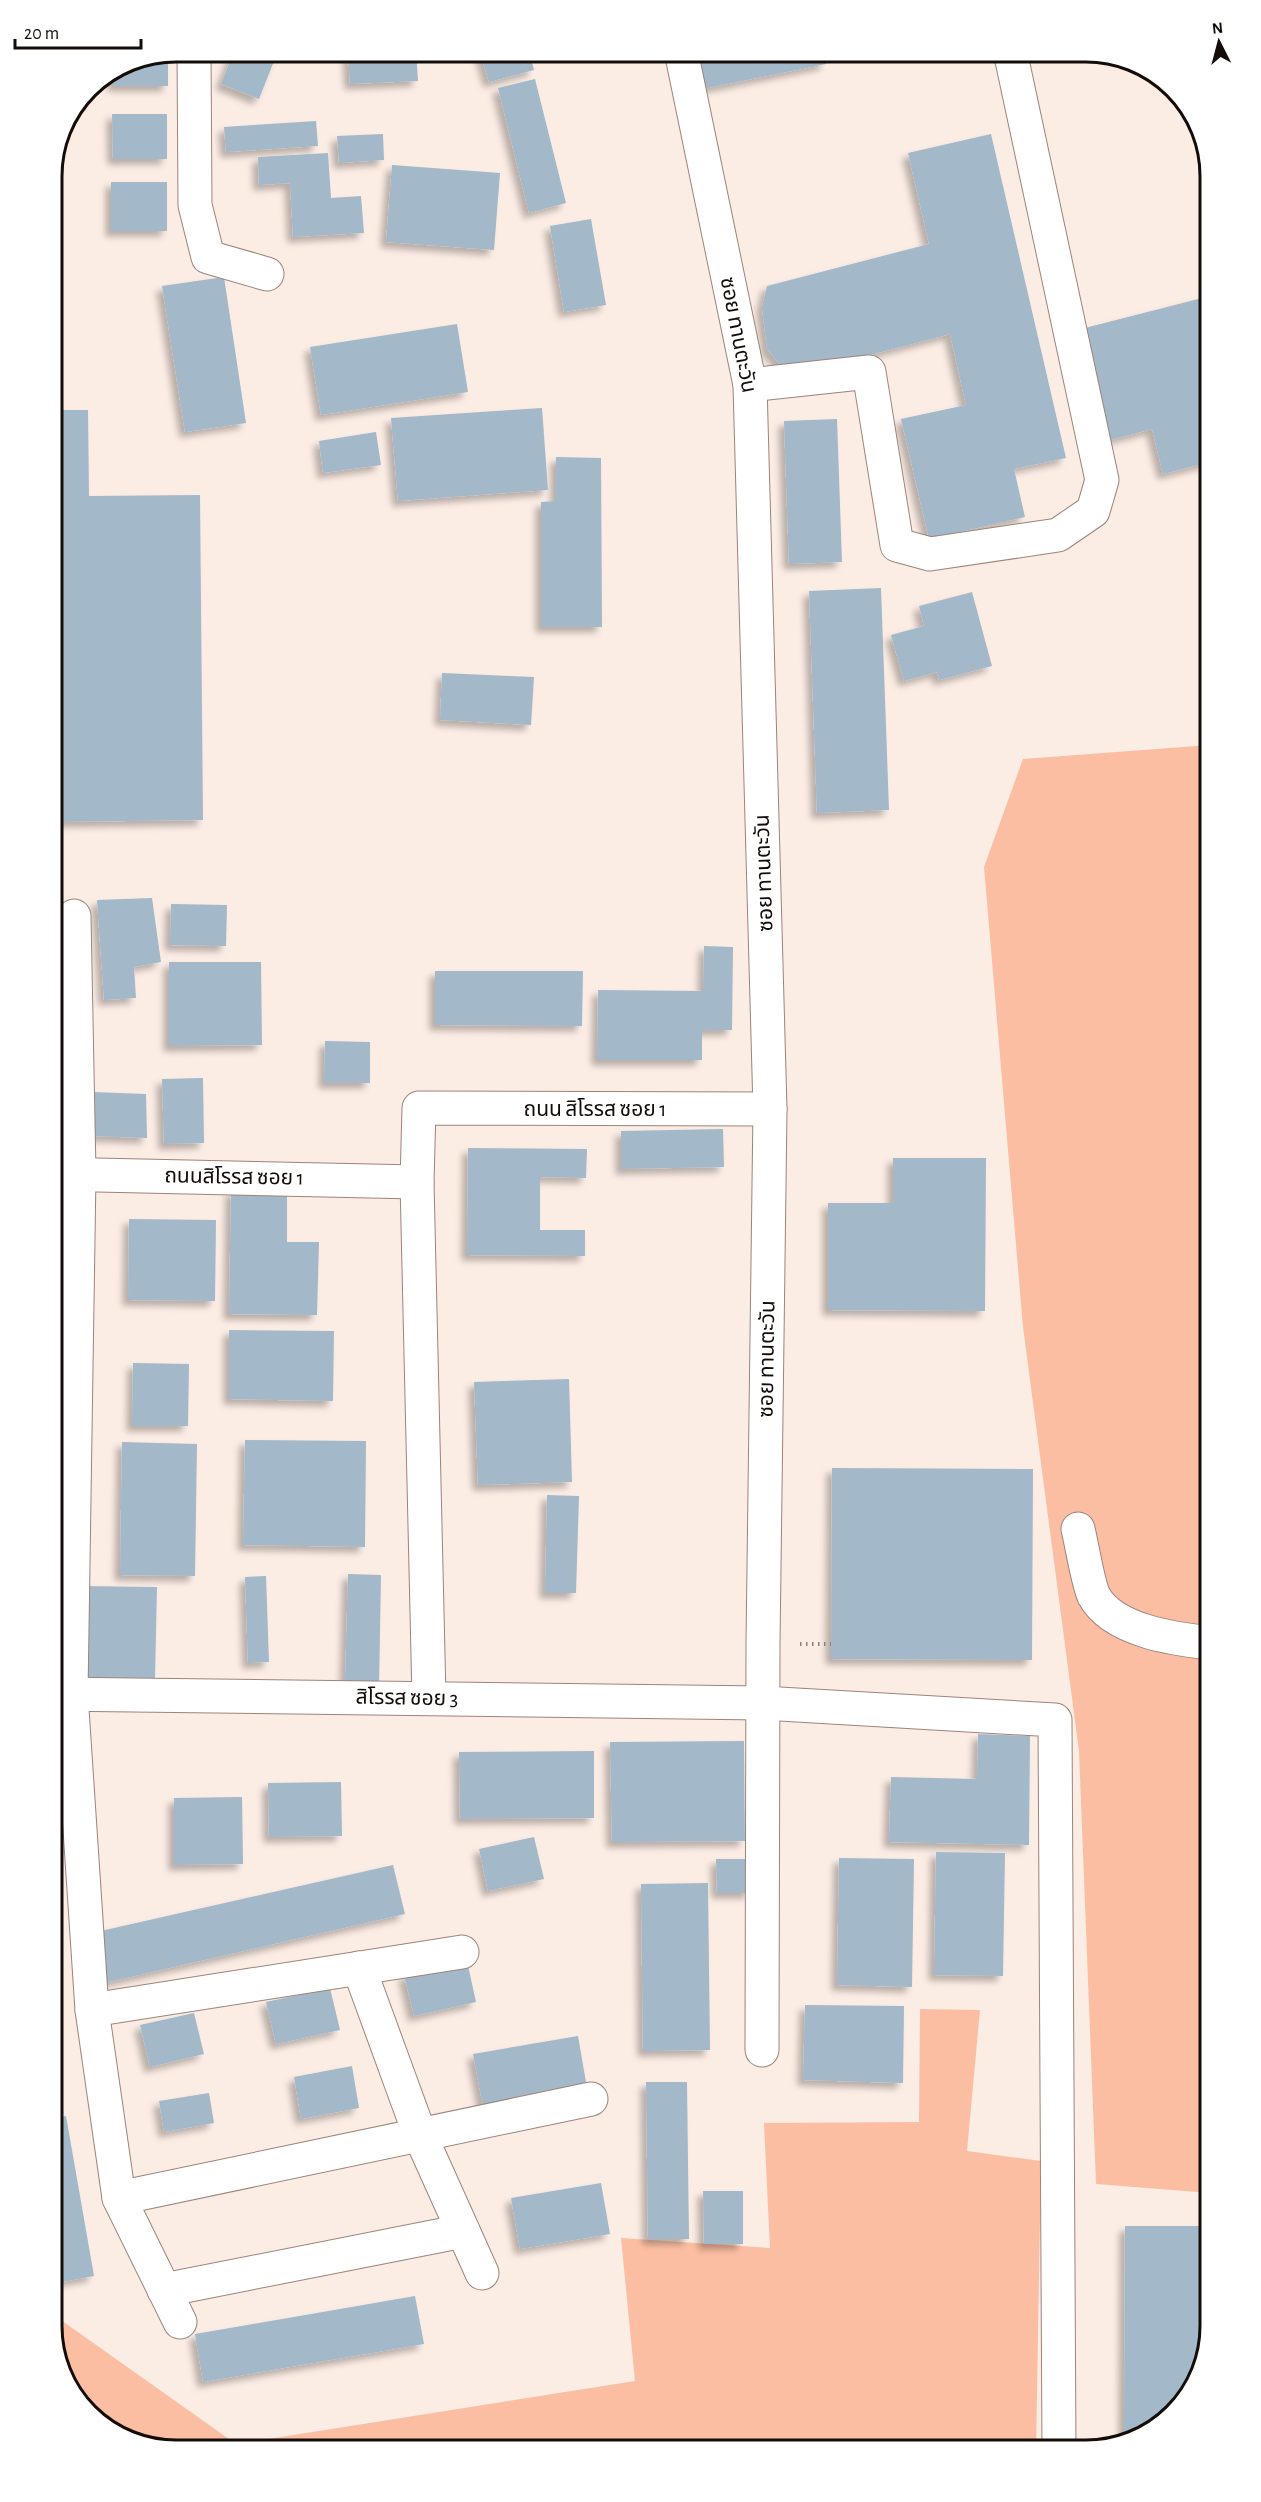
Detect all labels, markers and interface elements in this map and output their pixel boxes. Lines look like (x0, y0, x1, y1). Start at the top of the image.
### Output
scale bar (15, 12, 141, 50)
north arrow (1189, 12, 1249, 72)
text: N (1211, 20, 1224, 37)
text: 20 m (24, 25, 59, 43)
street label: ซอย ทานตะวัน (716, 275, 760, 395)
street label: ซอย ทานตะวัน (751, 814, 777, 932)
street label: ถนน สิโรรส ซอย 1 (524, 1098, 667, 1120)
street label: ถนนสิโรรส ซอย 1 (164, 1164, 304, 1189)
street label: ซอย ทานตะวัน (755, 1300, 779, 1418)
street label: สิโรรส ซอย 3 (356, 1686, 458, 1709)

